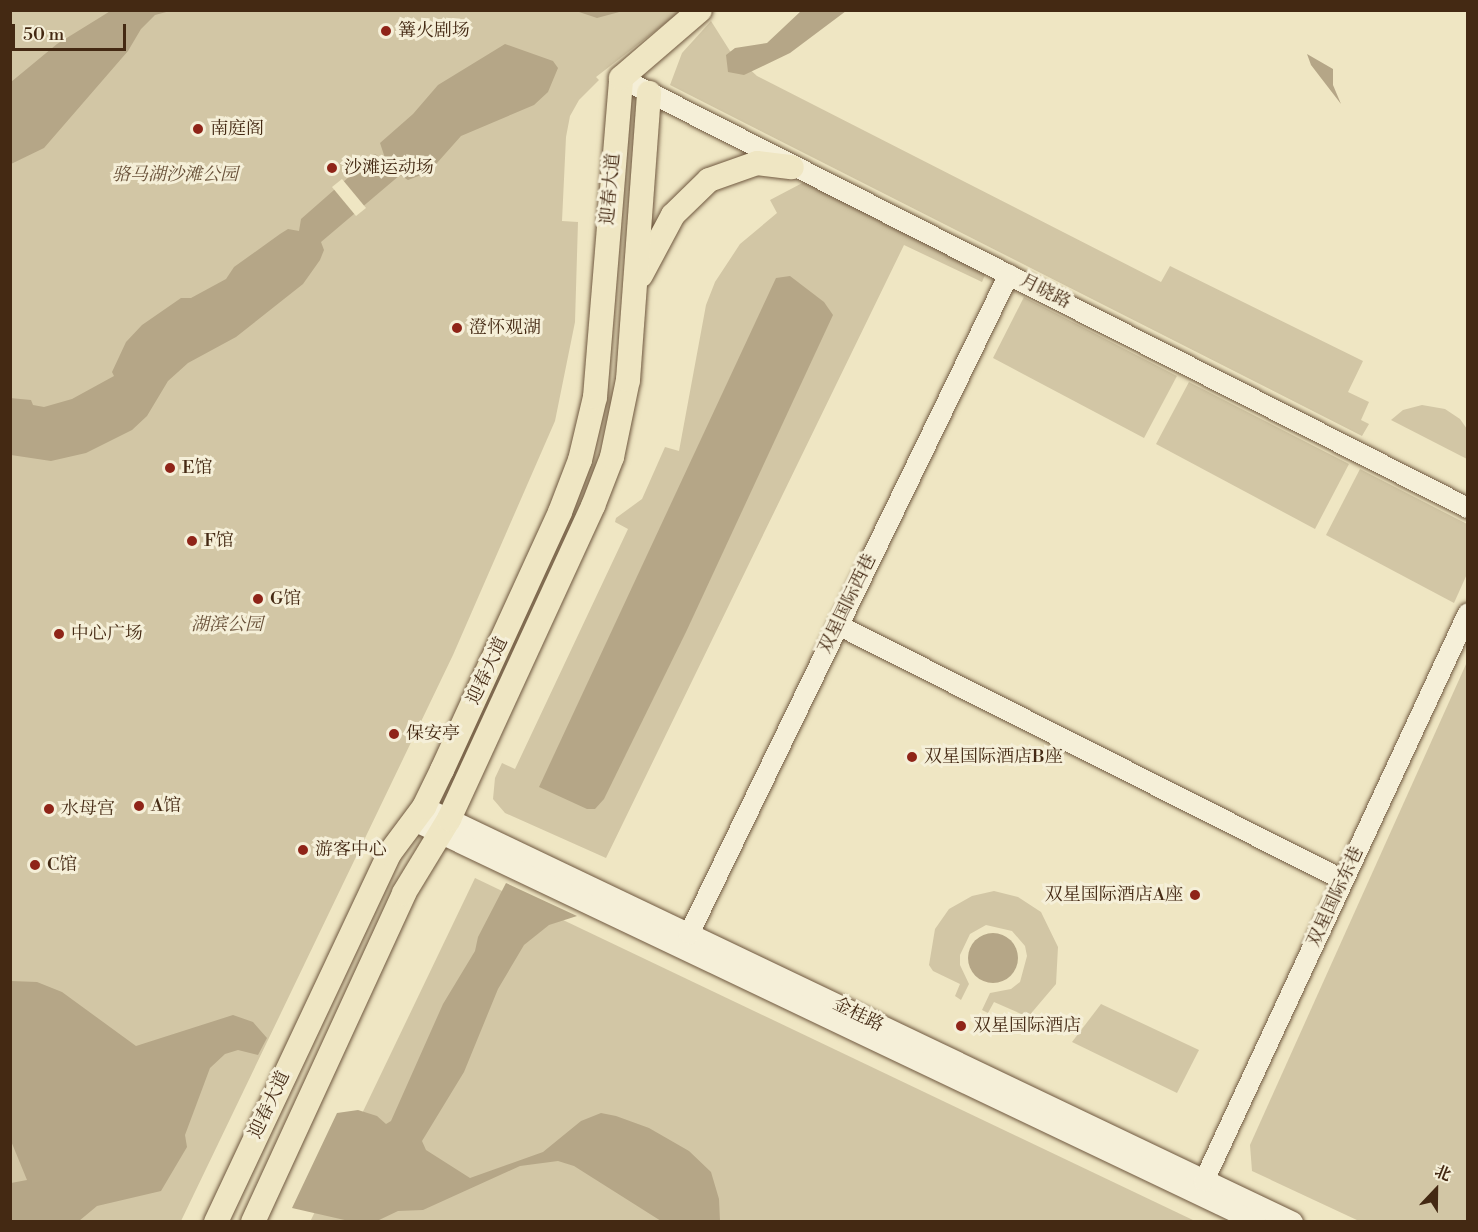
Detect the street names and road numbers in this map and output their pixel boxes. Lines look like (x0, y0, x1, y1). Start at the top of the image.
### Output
street label: 迎春大道 (597, 152, 625, 226)
street label: 月晓路 (1016, 270, 1074, 314)
street label: 双星国际西巷 (815, 551, 881, 657)
street label: 迎春大道 (463, 634, 513, 708)
street label: 双星国际东巷 (1303, 843, 1369, 951)
street label: 金桂路 (829, 993, 887, 1037)
street label: 迎春大道 (245, 1068, 295, 1142)

